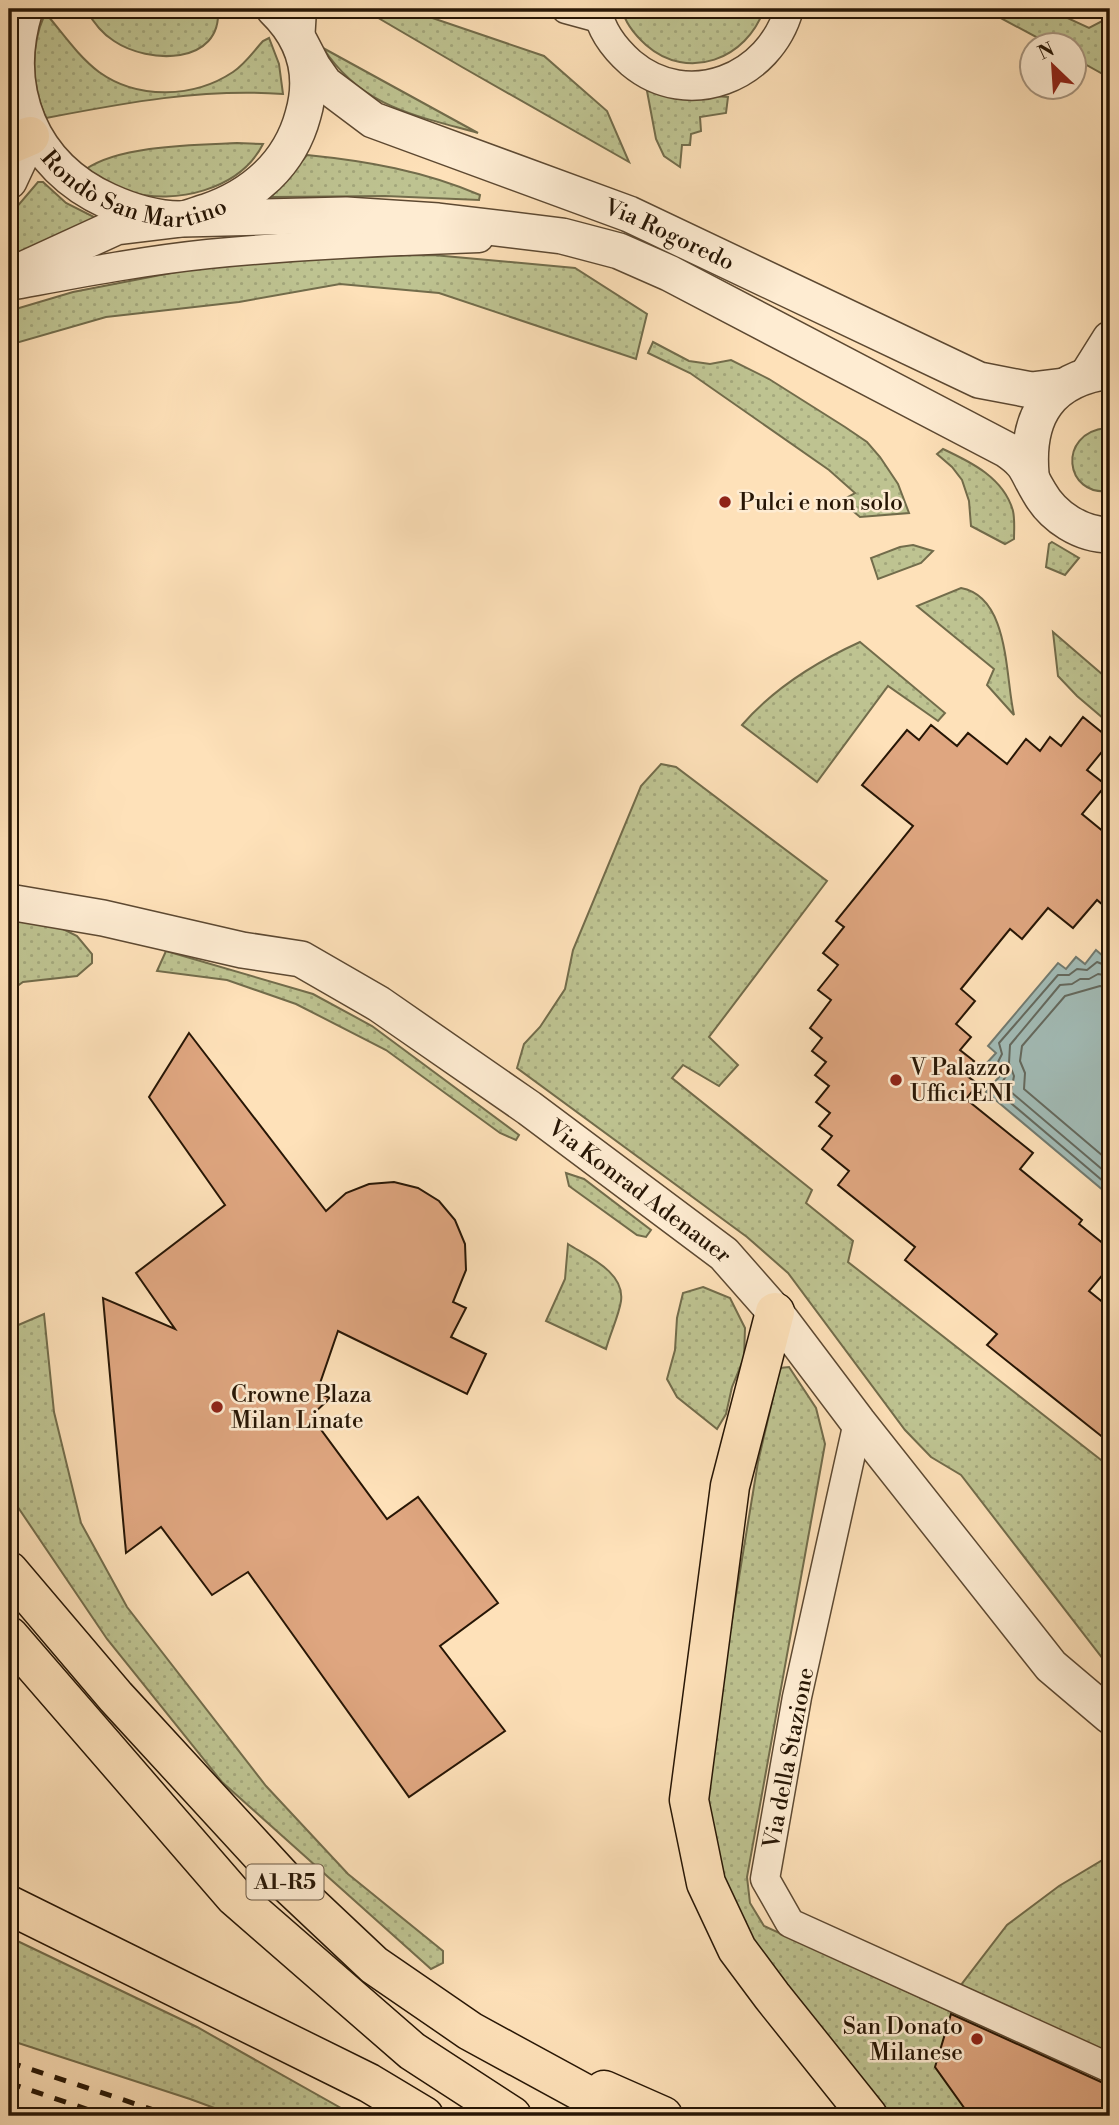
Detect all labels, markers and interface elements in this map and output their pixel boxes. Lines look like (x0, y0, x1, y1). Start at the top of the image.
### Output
north arrow (1018, 32, 1088, 102)
text: N (1034, 37, 1058, 66)
street label: Rondò San Martino (35, 145, 231, 234)
street label: Via Rogoredo (600, 193, 739, 277)
place label: Pulci e non solo (739, 489, 903, 517)
marker: Pulci e non solo (717, 494, 733, 510)
place label: V Palazzo Uffici ENI (909, 1054, 1013, 1108)
marker: V Palazzo Uffici ENI (888, 1072, 904, 1088)
street label: Via Konrad Adenauer (541, 1114, 738, 1269)
place label: Crowne Plaza Milan Linate (231, 1381, 372, 1435)
marker: Crowne Plaza Milan Linate (209, 1399, 225, 1415)
street label: Via della Stazione (757, 1665, 820, 1852)
road number: A1-R5 (246, 1864, 324, 1899)
place label: San Donato Milanese (843, 2013, 963, 2067)
marker: San Donato Milanese (969, 2031, 985, 2047)

